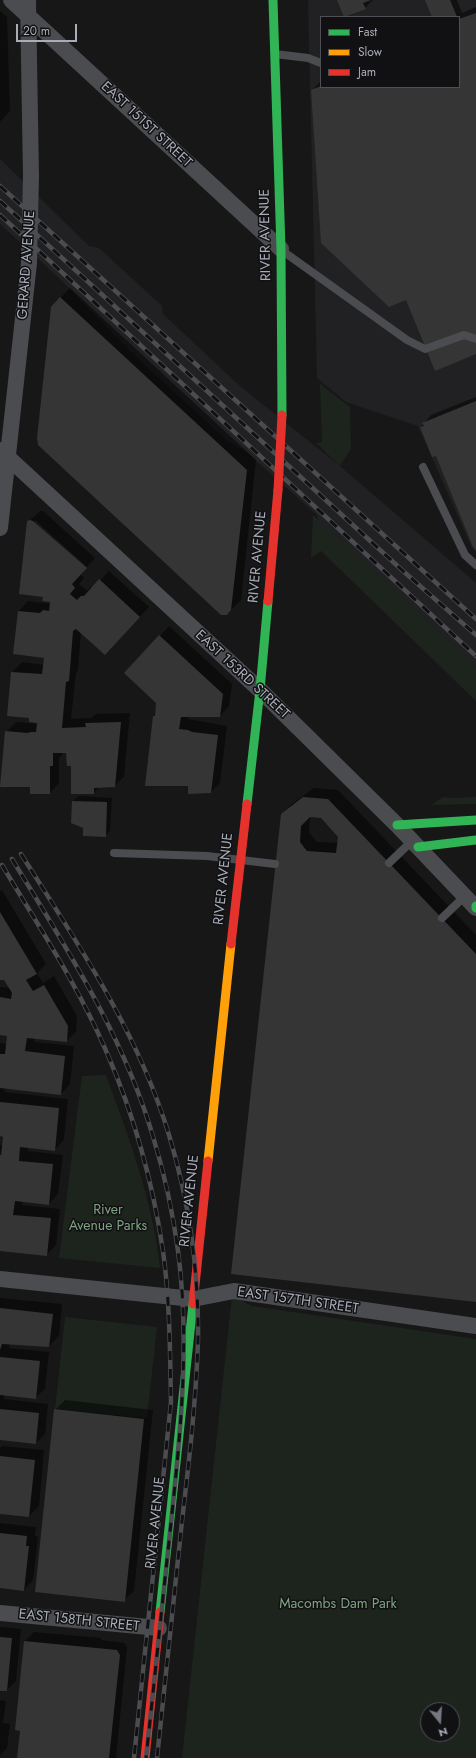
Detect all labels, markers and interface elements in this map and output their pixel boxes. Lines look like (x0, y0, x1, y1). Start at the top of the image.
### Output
scale bar (18, 16, 79, 42)
legend (320, 16, 460, 88)
text: 20 m (23, 22, 50, 40)
text: Fast (358, 23, 377, 41)
text: Slow (358, 43, 382, 61)
text: Jam (358, 63, 376, 81)
street label: EAST 151ST STREET (97, 79, 195, 171)
street label: RIVER AVENUE (257, 189, 275, 281)
street label: GERARD AVENUE (15, 210, 39, 320)
street label: RIVER AVENUE (246, 510, 270, 604)
street label: EAST 153RD STREET (191, 627, 293, 723)
street label: RIVER AVENUE (211, 832, 237, 926)
street label: RIVER AVENUE (177, 1154, 203, 1248)
park label: River Avenue Parks (69, 1203, 147, 1236)
street label: EAST 157TH STREET (236, 1284, 360, 1318)
street label: RIVER AVENUE (143, 1476, 169, 1570)
park label: Macombs Dam Park (279, 1597, 397, 1613)
street label: EAST 158TH STREET (18, 1606, 140, 1636)
north arrow (420, 1702, 460, 1742)
text: N (437, 1724, 450, 1741)

